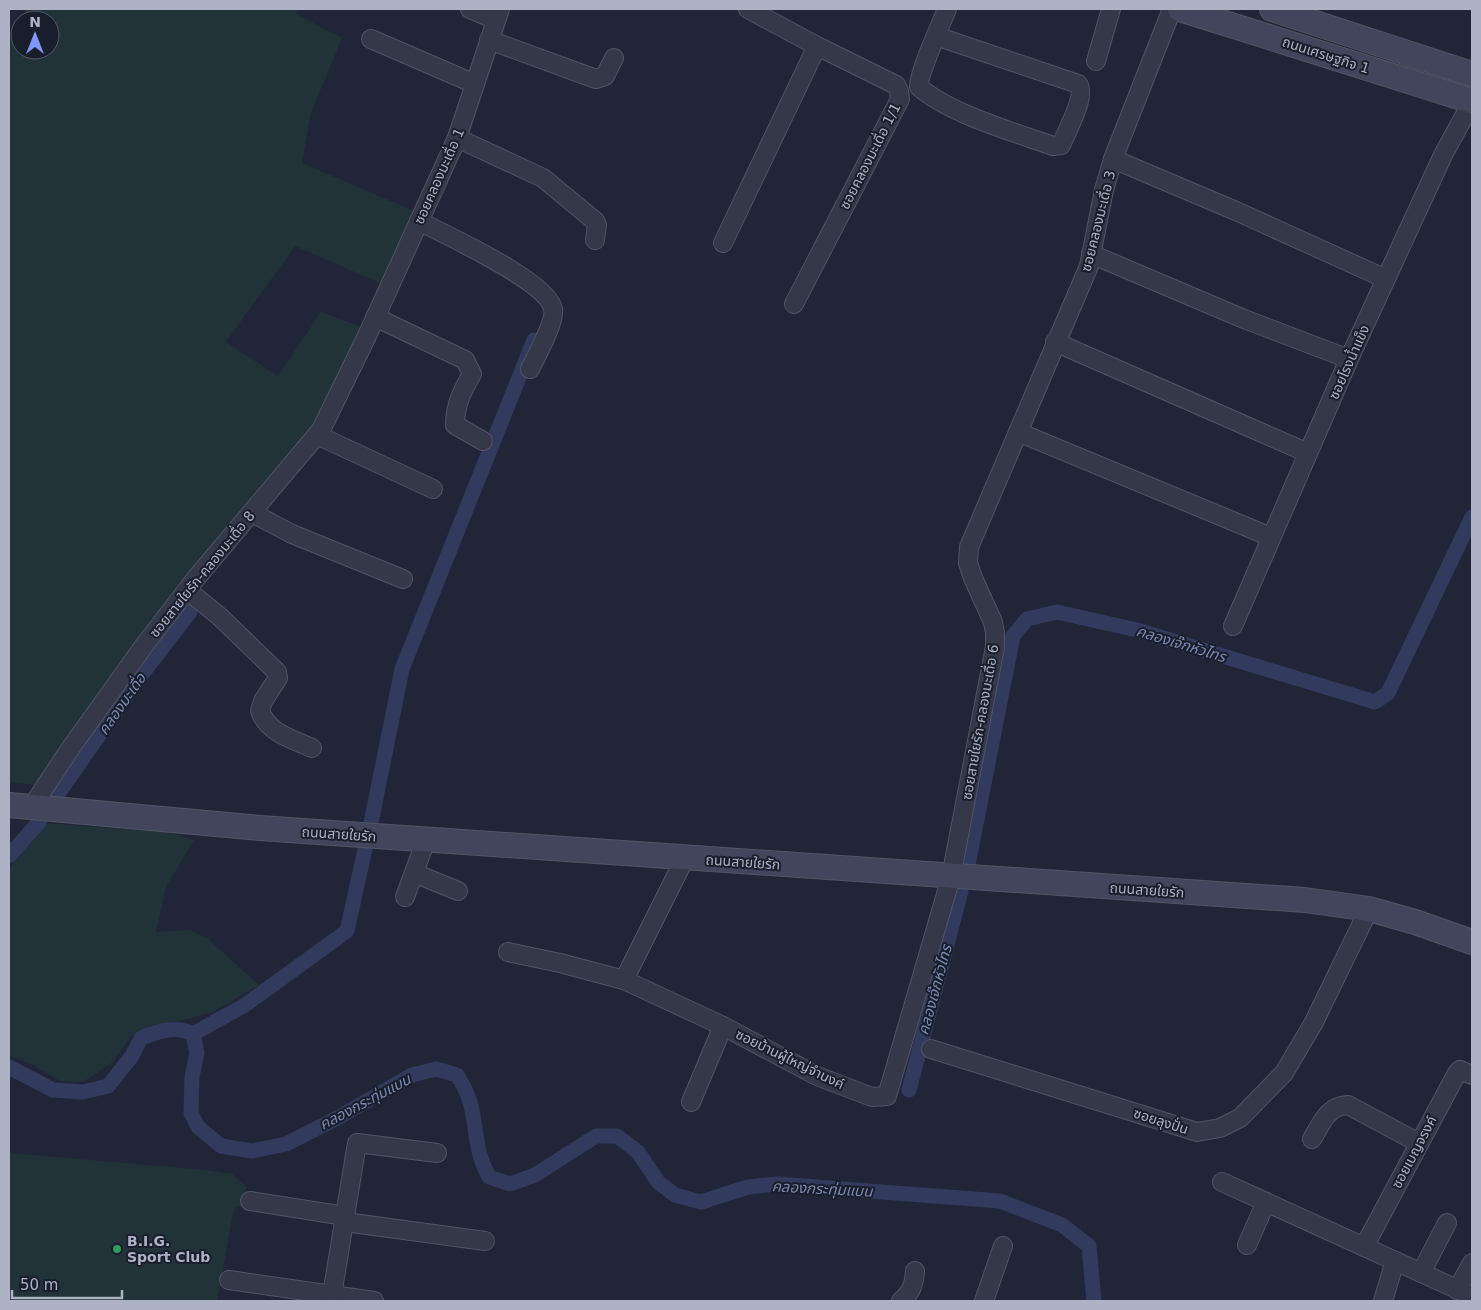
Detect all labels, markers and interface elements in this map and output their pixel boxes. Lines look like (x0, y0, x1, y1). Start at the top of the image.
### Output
north arrow (10, 10, 60, 60)
text: N (29, 14, 41, 30)
street label: ถนนเศรษฐกิจ 1 (1280, 33, 1372, 77)
street label: ซอยคลองมะเดื่อ 1/1 (834, 99, 904, 212)
street label: ซอยคลองมะเดื่อ 1 (409, 125, 467, 227)
street label: ซอยคลองมะเดื่อ 3 (1076, 168, 1118, 273)
street label: ซอยโรงน้ำแข็ง (1324, 321, 1373, 402)
street label: ซอยสายใยรัก-คลองมะเดื่อ 8 (145, 506, 258, 640)
water label: คลองเจ๊กหัวไทร (1134, 622, 1230, 667)
street label: ซอยสายใยรัก-คลองมะเดื่อ 6 (956, 642, 1002, 801)
water label: คลองมะเดื่อ (93, 668, 150, 738)
street label: ถนนสายใยรัก (301, 823, 377, 845)
street label: ถนนสายใยรัก (705, 851, 781, 873)
street label: ถนนสายใยรัก (1109, 879, 1185, 901)
water label: คลองเจ๊กหัวไทร (914, 941, 956, 1037)
street label: ซอยบ้านผู้ใหญ่จำนงค์ (733, 1026, 847, 1093)
water label: คลองกระทุ่มแบน (316, 1070, 414, 1134)
street label: ซอยลุงปั่น (1131, 1103, 1191, 1138)
street label: ซอยเบญจรงค์ (1388, 1113, 1440, 1191)
water label: คลองกระทุ่มแบน (771, 1177, 874, 1201)
place label: B.I.G. Sport Club (127, 1233, 210, 1265)
marker: B.I.G. Sport Club (111, 1243, 123, 1255)
scale bar (12, 1268, 122, 1300)
text: 50 m (20, 1276, 58, 1294)

